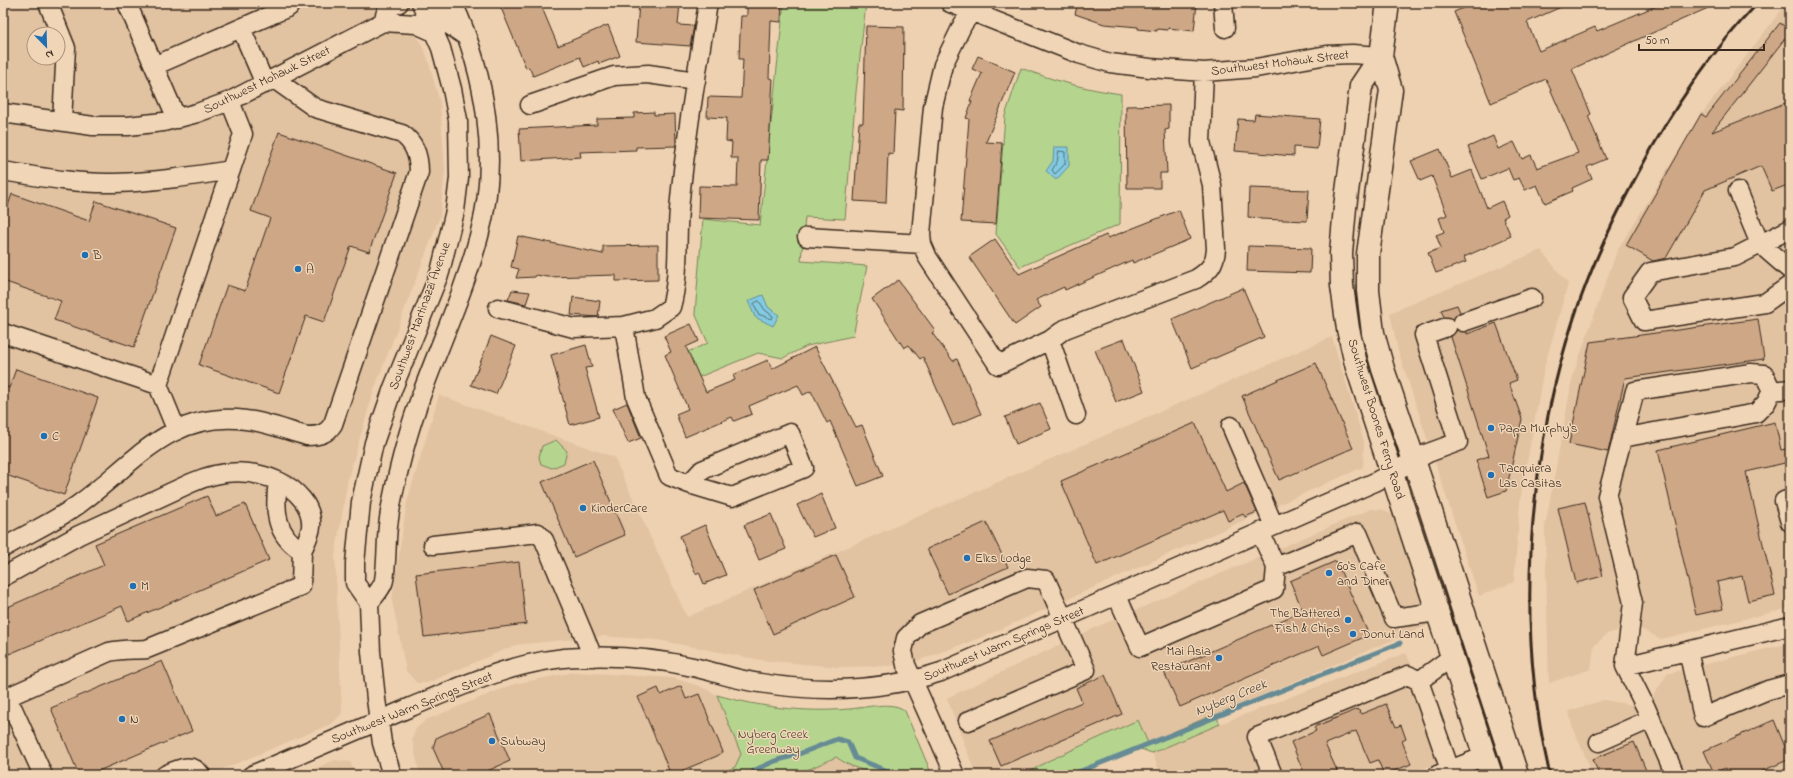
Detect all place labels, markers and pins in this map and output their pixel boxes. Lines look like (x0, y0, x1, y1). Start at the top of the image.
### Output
place label: B (92, 246, 102, 265)
marker: B (80, 250, 90, 260)
place label: A (306, 260, 314, 279)
marker: A (293, 264, 303, 274)
place label: Papa Murphy's (1499, 419, 1578, 439)
marker: Papa Murphy's (1486, 423, 1496, 433)
place label: C (52, 427, 59, 446)
marker: C (39, 431, 49, 441)
place label: Tacquiera Las Casitas (1499, 459, 1562, 493)
marker: Tacquiera Las Casitas (1486, 470, 1496, 480)
place label: KinderCare (591, 499, 647, 518)
marker: KinderCare (578, 503, 588, 513)
place label: Elks Lodge (975, 549, 1031, 569)
marker: Elks Lodge (962, 553, 972, 563)
place label: 60's Cafe and Diner (1337, 557, 1390, 591)
marker: 60's Cafe and Diner (1324, 568, 1334, 578)
place label: M (141, 577, 149, 596)
marker: M (128, 581, 138, 591)
place label: The Battered Fish & Chips (1270, 604, 1341, 638)
marker: The Battered Fish & Chips (1343, 615, 1353, 625)
place label: Donut Land (1360, 625, 1425, 644)
marker: Donut Land (1348, 629, 1358, 639)
place label: Mai Asia Restaurant (1151, 642, 1212, 676)
marker: Mai Asia Restaurant (1214, 653, 1224, 663)
place label: N (130, 710, 139, 729)
marker: N (117, 714, 127, 724)
place label: Subway (500, 732, 545, 752)
marker: Subway (487, 736, 497, 746)

